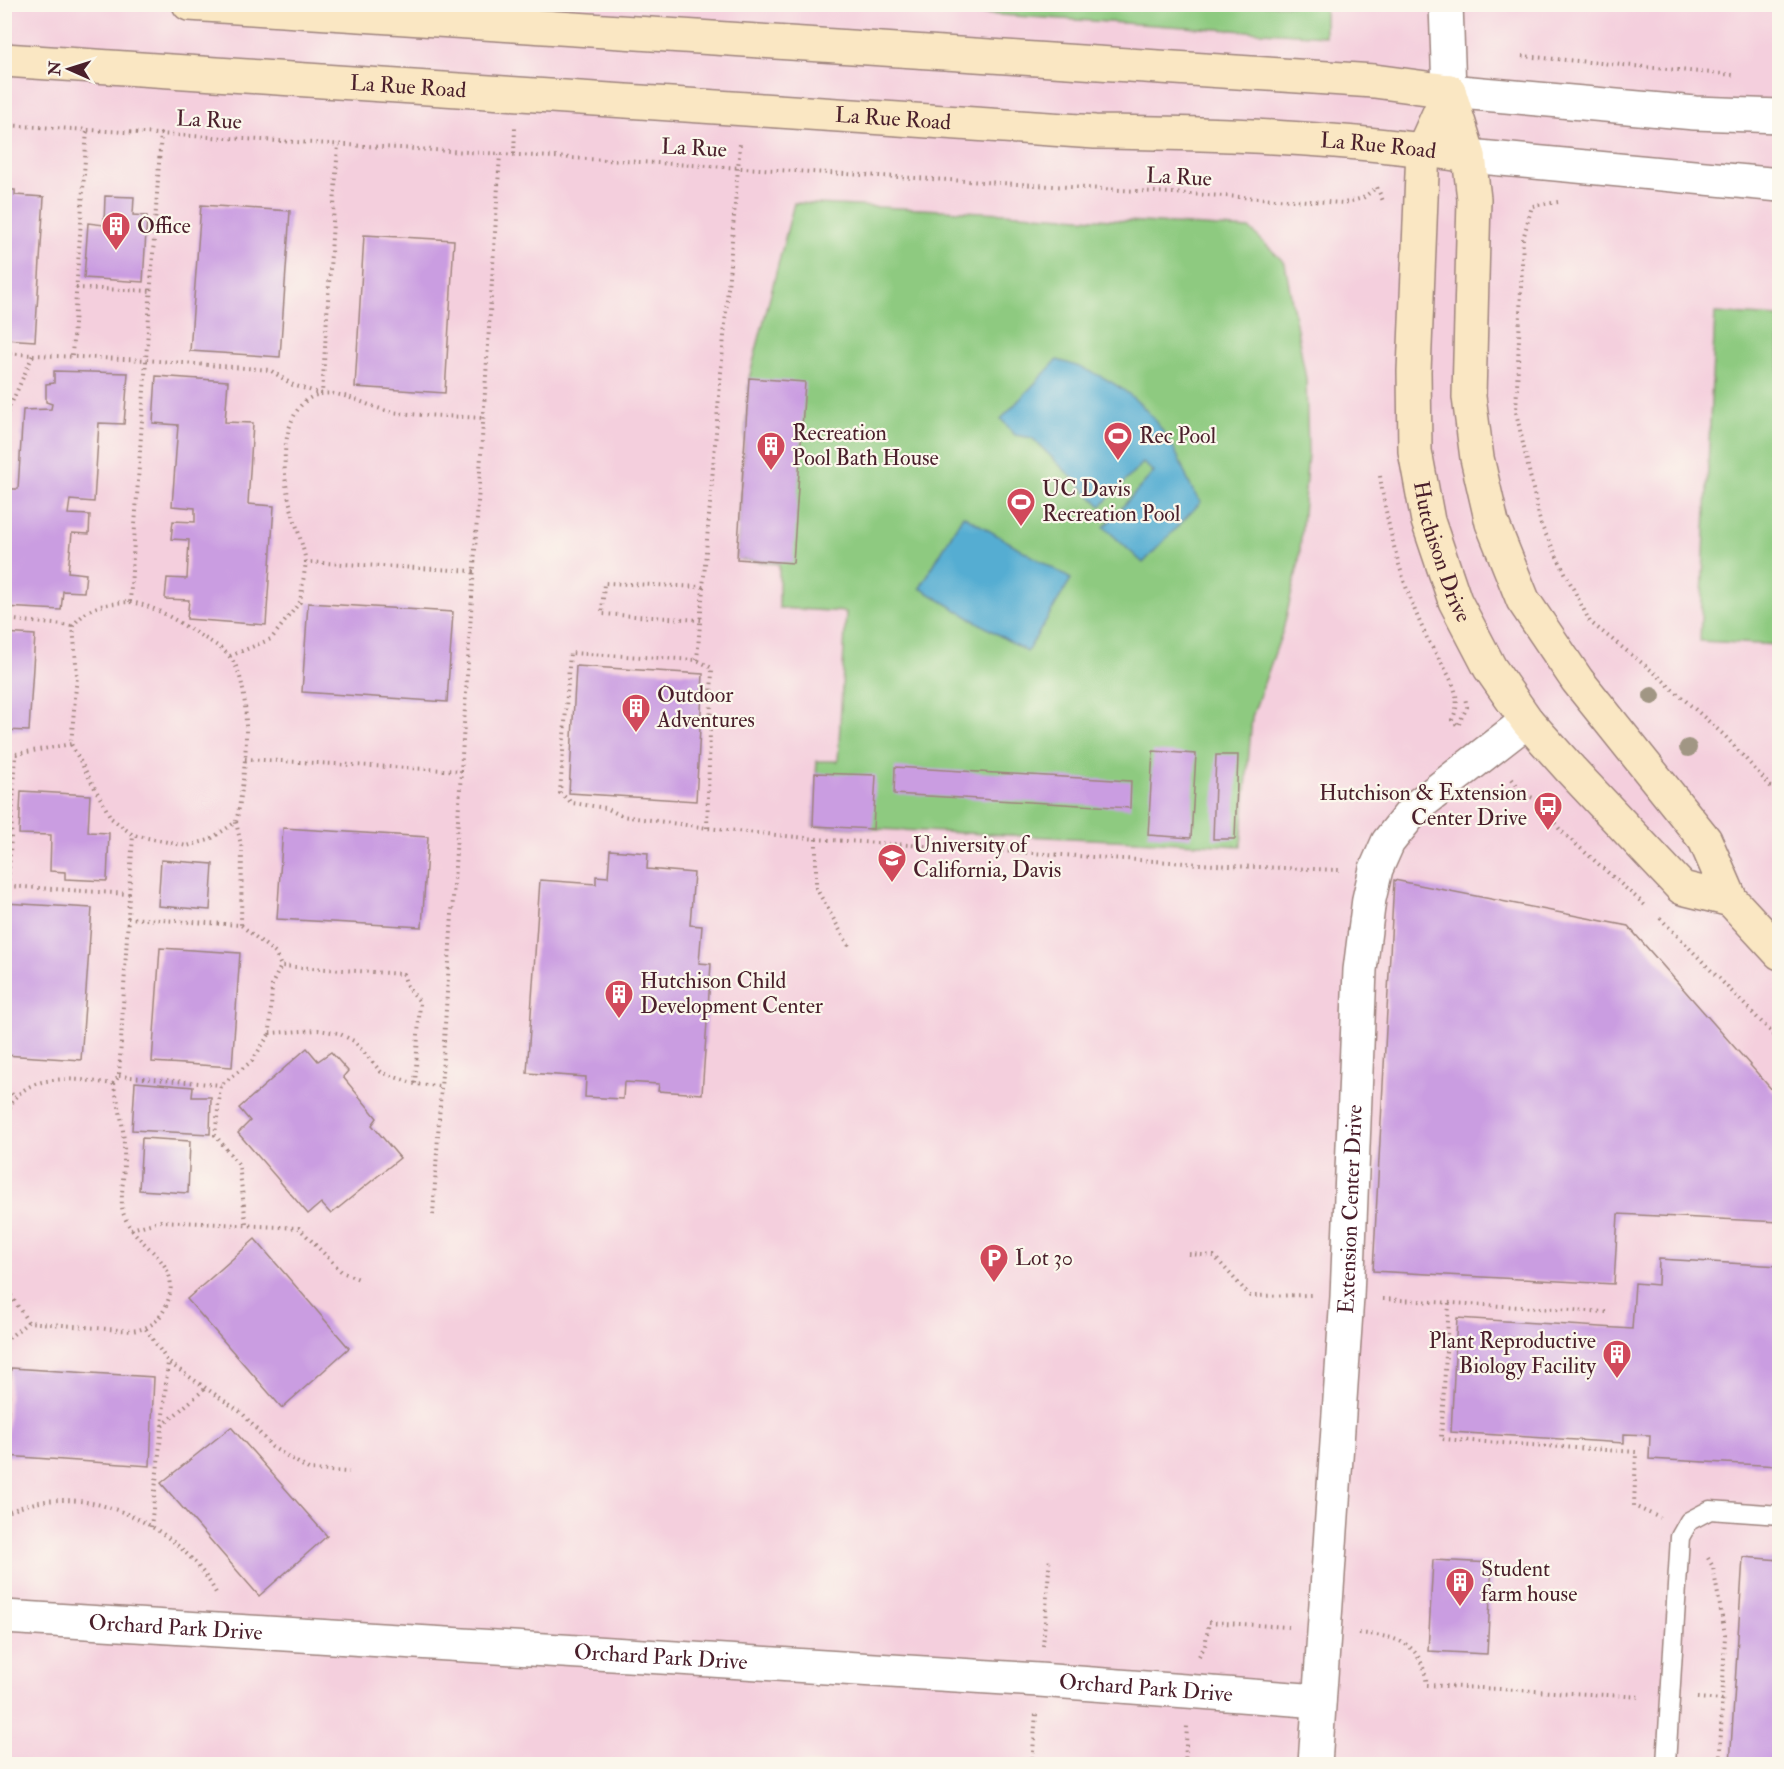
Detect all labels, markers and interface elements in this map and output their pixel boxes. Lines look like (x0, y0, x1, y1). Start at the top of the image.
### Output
north arrow (39, 39, 99, 99)
text: N (45, 60, 65, 77)
street label: La Rue Road (349, 69, 467, 104)
street label: La Rue Road (834, 101, 952, 136)
street label: La Rue (175, 104, 243, 136)
street label: La Rue Road (1319, 126, 1438, 165)
street label: La Rue (660, 132, 728, 164)
street label: La Rue (1145, 161, 1213, 193)
building icon: Office (100, 210, 132, 252)
place label: Office (137, 212, 191, 240)
place label: Recreation Pool Bath House (792, 419, 939, 472)
sports icon: Rec Pool (1102, 420, 1134, 462)
place label: Rec Pool (1139, 422, 1217, 450)
building icon: Recreation Pool Bath House (755, 430, 787, 472)
place label: UC Davis Recreation Pool (1042, 475, 1181, 528)
street label: Hutchison Drive (1407, 479, 1478, 627)
sports icon: UC Davis Recreation Pool (1005, 486, 1037, 528)
place label: Outdoor Adventures (656, 681, 755, 734)
building icon: Outdoor Adventures (620, 692, 652, 734)
place label: Hutchison & Extension Center Drive (1319, 779, 1527, 832)
bus stop icon: Hutchison & Extension Center Drive (1532, 790, 1564, 832)
place label: University of California, Davis (913, 831, 1061, 884)
school or university icon: University of California, Davis (876, 842, 908, 884)
place label: Hutchison Child Development Center (640, 967, 824, 1021)
building icon: Hutchison Child Development Center (603, 978, 635, 1020)
street label: Extension Center Drive (1332, 1104, 1369, 1315)
parking icon: Lot 30 (978, 1242, 1010, 1284)
place label: Lot 30 (1015, 1244, 1073, 1272)
place label: Plant Reproductive Biology Facility (1428, 1327, 1596, 1380)
building icon: Plant Reproductive Biology Facility (1601, 1338, 1633, 1380)
place label: Student farm house (1481, 1555, 1577, 1608)
building icon: Student farm house (1444, 1566, 1476, 1608)
street label: Orchard Park Drive (88, 1608, 263, 1647)
street label: Orchard Park Drive (573, 1638, 749, 1676)
street label: Orchard Park Drive (1058, 1668, 1234, 1708)

